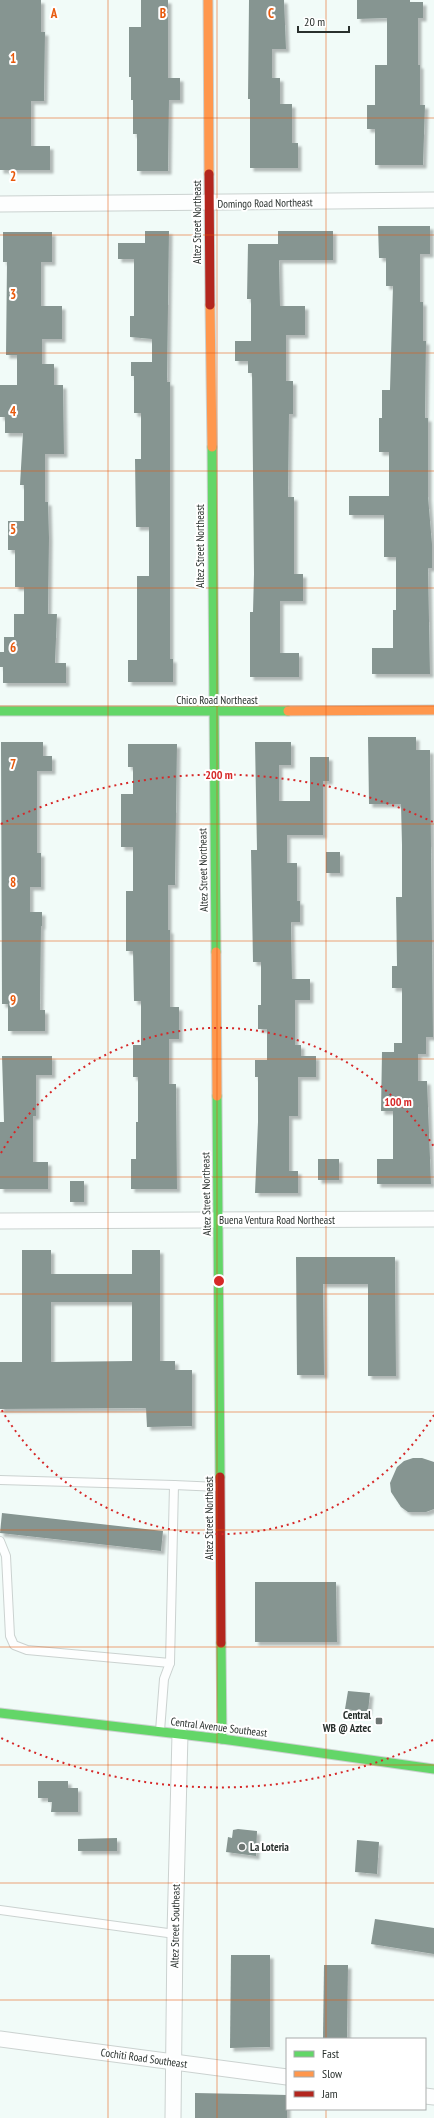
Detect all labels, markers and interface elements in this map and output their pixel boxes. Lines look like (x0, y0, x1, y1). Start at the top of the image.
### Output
text: A (50, 5, 58, 22)
text: B (160, 5, 166, 22)
text: C (268, 5, 274, 22)
scale bar (298, 8, 349, 34)
text: 20 m (304, 14, 325, 29)
text: 1 (10, 50, 16, 67)
text: 2 (10, 168, 16, 185)
street label: Altez Street Northeast (190, 180, 204, 264)
street label: Domingo Road Northeast (217, 195, 313, 211)
text: 3 (10, 286, 16, 303)
text: 4 (10, 403, 17, 420)
street label: Altez Street Northeast (193, 504, 207, 588)
text: 5 (10, 521, 16, 538)
text: 6 (10, 639, 16, 656)
street label: Chico Road Northeast (176, 693, 258, 707)
text: 7 (10, 756, 16, 773)
text: 200 m (205, 767, 233, 782)
street label: Altez Street Northeast (195, 828, 211, 912)
text: 8 (10, 874, 16, 891)
text: 9 (10, 992, 16, 1009)
text: 100 m (384, 1094, 412, 1109)
street label: Altez Street Northeast (198, 1152, 214, 1236)
street label: Buena Ventura Road Northeast (219, 1213, 335, 1227)
centre of rings (212, 1274, 226, 1288)
street label: Altez Street Northeast (202, 1476, 216, 1560)
place label: Central WB @ Aztec (322, 1708, 371, 1735)
street label: Central Avenue Southeast (170, 1714, 268, 1740)
marker: Central WB @ Aztec (374, 1716, 384, 1726)
place label: La Loteria (250, 1840, 289, 1854)
marker: La Loteria (237, 1842, 247, 1852)
street label: Altez Street Southeast (167, 1884, 183, 1968)
legend (286, 2038, 426, 2110)
street label: Cochiti Road Southeast (100, 2045, 188, 2071)
text: Fast (322, 2046, 340, 2061)
text: Slow (322, 2066, 343, 2081)
text: Jam (321, 2086, 338, 2101)

